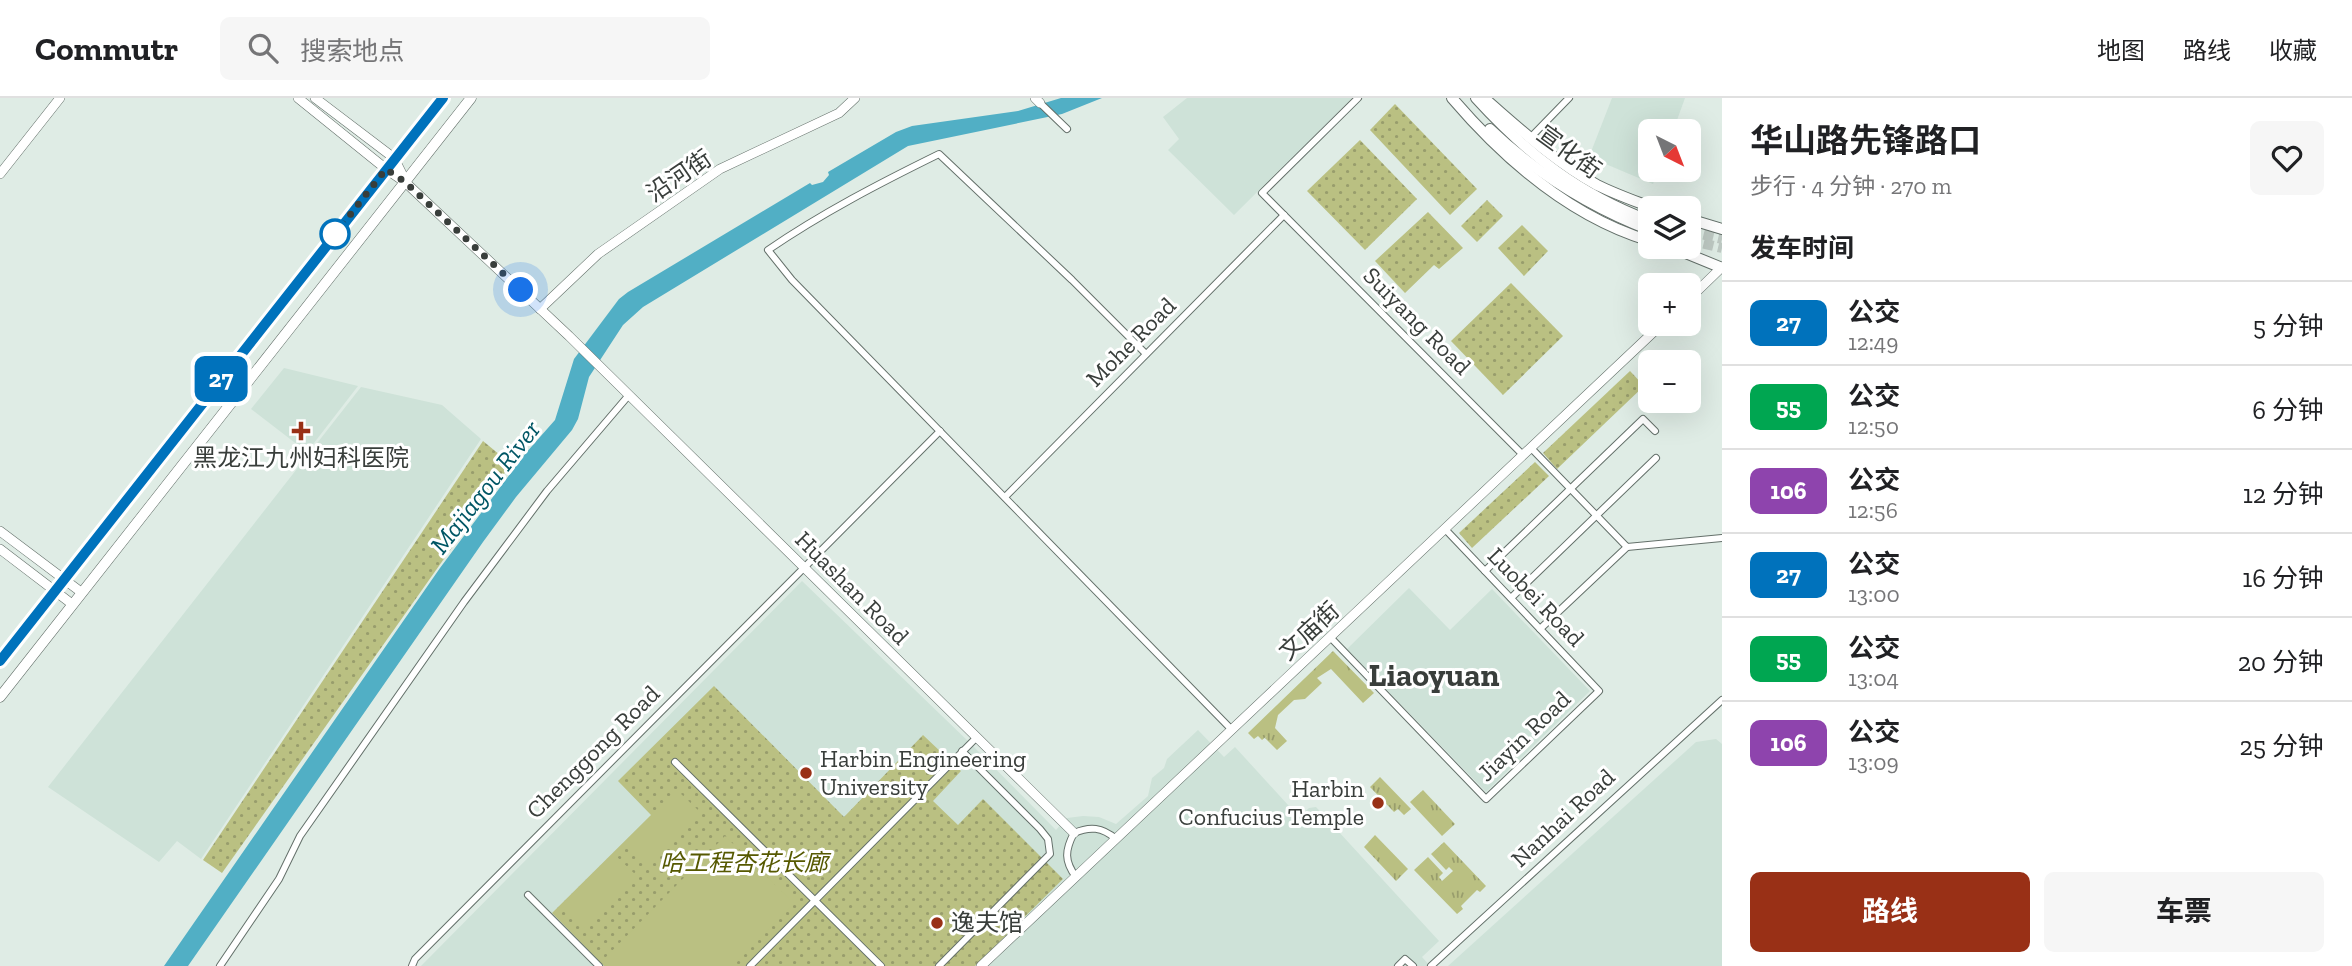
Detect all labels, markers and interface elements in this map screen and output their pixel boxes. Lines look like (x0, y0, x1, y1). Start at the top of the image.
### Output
search box (220, 17, 710, 80)
text: Commutr (35, 29, 178, 68)
icon: search (244, 29, 282, 67)
text: 搜索地点 (300, 35, 404, 67)
text: 地图 (2097, 36, 2145, 65)
text: 路线 (2183, 36, 2231, 65)
text: 收藏 (2269, 36, 2317, 65)
street label: 宣化街 (1532, 119, 1607, 184)
north arrow (1638, 119, 1701, 182)
map controls (1638, 119, 1701, 413)
text: 华山路先锋路口 (1750, 121, 1981, 160)
button: heart (2250, 121, 2324, 195)
street label: 沿河街 (641, 143, 717, 208)
text: 步行 · 4 分钟 · 270 m (1750, 172, 1952, 200)
button: layers (1638, 196, 1701, 259)
unlabelled marker (320, 219, 350, 249)
text: 发车时间 (1750, 232, 1854, 264)
street label: Suiyang Road (1357, 261, 1477, 381)
your location (503, 272, 538, 307)
button: + (1638, 273, 1701, 336)
street label: Mohe Road (1080, 291, 1181, 392)
text: 公交 (1848, 296, 1900, 328)
text: 27 (1776, 308, 1801, 337)
text: 5 分钟 (2253, 310, 2324, 342)
text: 12:49 (1848, 328, 1898, 356)
button: − (1638, 350, 1701, 413)
line badge: 27 (190, 356, 252, 402)
text: 27 (209, 364, 233, 393)
text: 公交 (1848, 380, 1900, 412)
text: 55 (1776, 392, 1801, 421)
text: 6 分钟 (2252, 394, 2324, 426)
text: 12:50 (1848, 412, 1899, 440)
water label: Majiagou River (423, 414, 547, 560)
marker: 黑龙江九州妇科医院 (291, 421, 311, 441)
place label: 黑龙江九州妇科医院 (193, 443, 409, 472)
text: 公交 (1848, 464, 1900, 496)
text: 106 (1770, 476, 1807, 505)
text: 12 分钟 (2243, 478, 2324, 510)
text: 12:56 (1848, 496, 1898, 524)
street label: Huashan Road (789, 525, 915, 651)
street label: Luobei Road (1482, 541, 1591, 652)
text: 公交 (1848, 548, 1900, 580)
text: 27 (1776, 560, 1801, 589)
text: 16 分钟 (2242, 562, 2324, 594)
text: 13:00 (1848, 580, 1900, 608)
street label: 文庙街 (1272, 595, 1345, 666)
text: 公交 (1848, 632, 1900, 664)
text: 55 (1776, 644, 1801, 673)
text: 20 分钟 (2238, 646, 2324, 678)
district label: Liaoyuan (1369, 656, 1499, 694)
text: 13:04 (1848, 664, 1899, 692)
street label: Chenggong Road (520, 679, 665, 824)
street label: Jiayin Road (1471, 684, 1576, 787)
text: 公交 (1848, 716, 1900, 748)
text: 106 (1770, 728, 1807, 757)
text: 25 分钟 (2239, 730, 2324, 762)
place label: Harbin Engineering University (820, 744, 1026, 801)
text: 13:09 (1848, 748, 1899, 776)
street label: Nanhai Road (1505, 762, 1621, 873)
marker: Harbin Engineering University (798, 765, 814, 781)
place label: Harbin Confucius Temple (1178, 774, 1364, 831)
marker: Harbin Confucius Temple (1370, 795, 1386, 811)
park label: 哈工程杏花长廊 (660, 848, 832, 877)
button: 路线 (1750, 872, 2030, 952)
button: 车票 (2044, 872, 2324, 952)
place label: 逸夫馆 (951, 908, 1023, 937)
marker: 逸夫馆 (929, 915, 945, 931)

